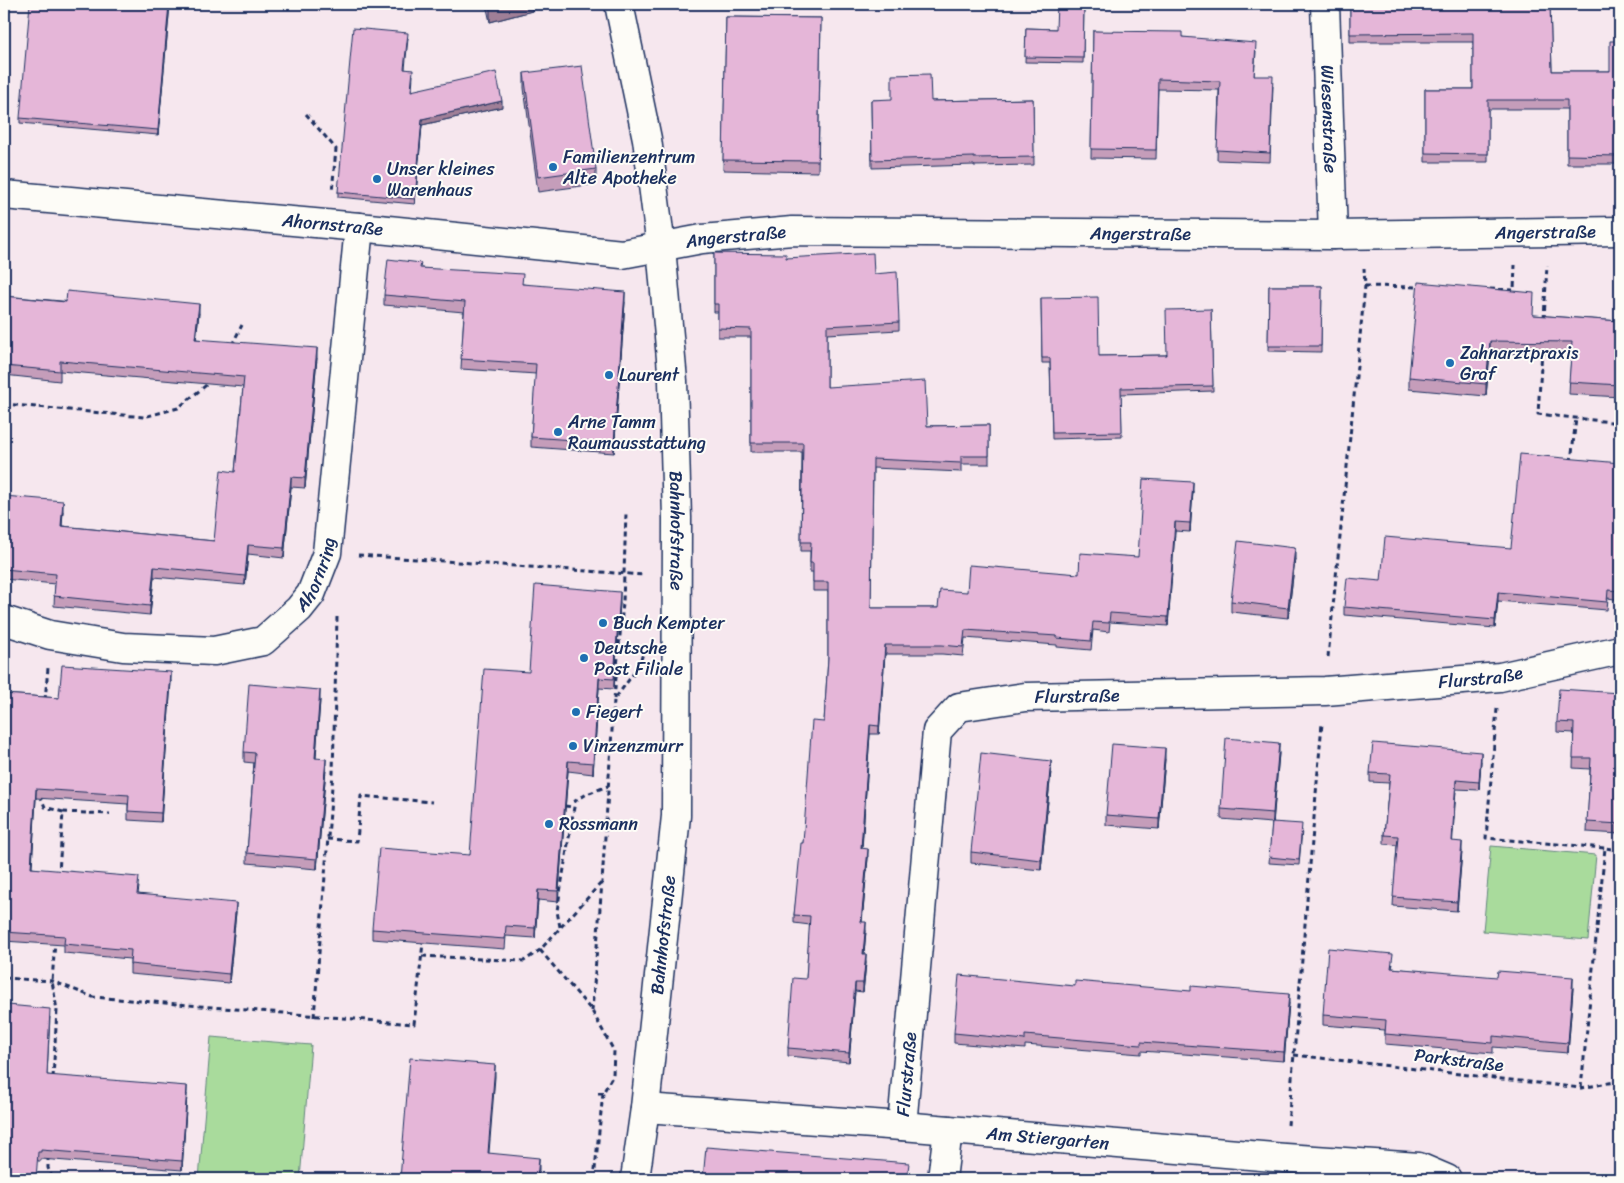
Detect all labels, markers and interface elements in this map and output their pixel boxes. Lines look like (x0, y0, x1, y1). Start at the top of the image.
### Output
street label: Wiesenstraße (1311, 64, 1347, 174)
place label: Familienzentrum Alte Apotheke (562, 141, 696, 194)
place label: Unser kleines Warenhaus (387, 153, 495, 206)
marker: Familienzentrum Alte Apotheke (547, 161, 559, 173)
marker: Unser kleines Warenhaus (371, 173, 383, 185)
street label: Ahornstraße (280, 204, 385, 245)
street label: Angerstraße (1494, 215, 1596, 249)
street label: Angerstraße (682, 216, 788, 258)
street label: Angerstraße (1089, 217, 1191, 250)
place label: Zahnarztpraxis Graf (1460, 337, 1579, 390)
marker: Zahnarztpraxis Graf (1444, 357, 1456, 369)
place label: Laurent (619, 359, 680, 391)
marker: Laurent (603, 369, 615, 381)
place label: Arne Tamm Raumausstattung (567, 406, 706, 459)
marker: Arne Tamm Raumausstattung (552, 426, 564, 438)
street label: Bahnhofstraße (660, 470, 693, 591)
street label: Ahornring (286, 536, 344, 620)
place label: Buch Kempter (613, 607, 726, 639)
marker: Buch Kempter (597, 617, 609, 629)
place label: Deutsche Post Filiale (594, 632, 683, 685)
marker: Deutsche Post Filiale (578, 652, 590, 664)
street label: Flurstraße (1437, 656, 1526, 698)
street label: Flurstraße (1034, 679, 1120, 713)
place label: Fiegert (586, 696, 643, 728)
marker: Fiegert (570, 706, 582, 718)
place label: Vinzenzmurr (583, 730, 684, 762)
marker: Vinzenzmurr (567, 740, 579, 752)
place label: Rossmann (559, 808, 638, 840)
marker: Rossmann (543, 818, 555, 830)
street label: Bahnhofstraße (641, 874, 685, 996)
street label: Flurstraße (887, 1030, 926, 1118)
street label: Parkstraße (1413, 1039, 1506, 1081)
street label: Am Stiergarten (984, 1117, 1111, 1159)

